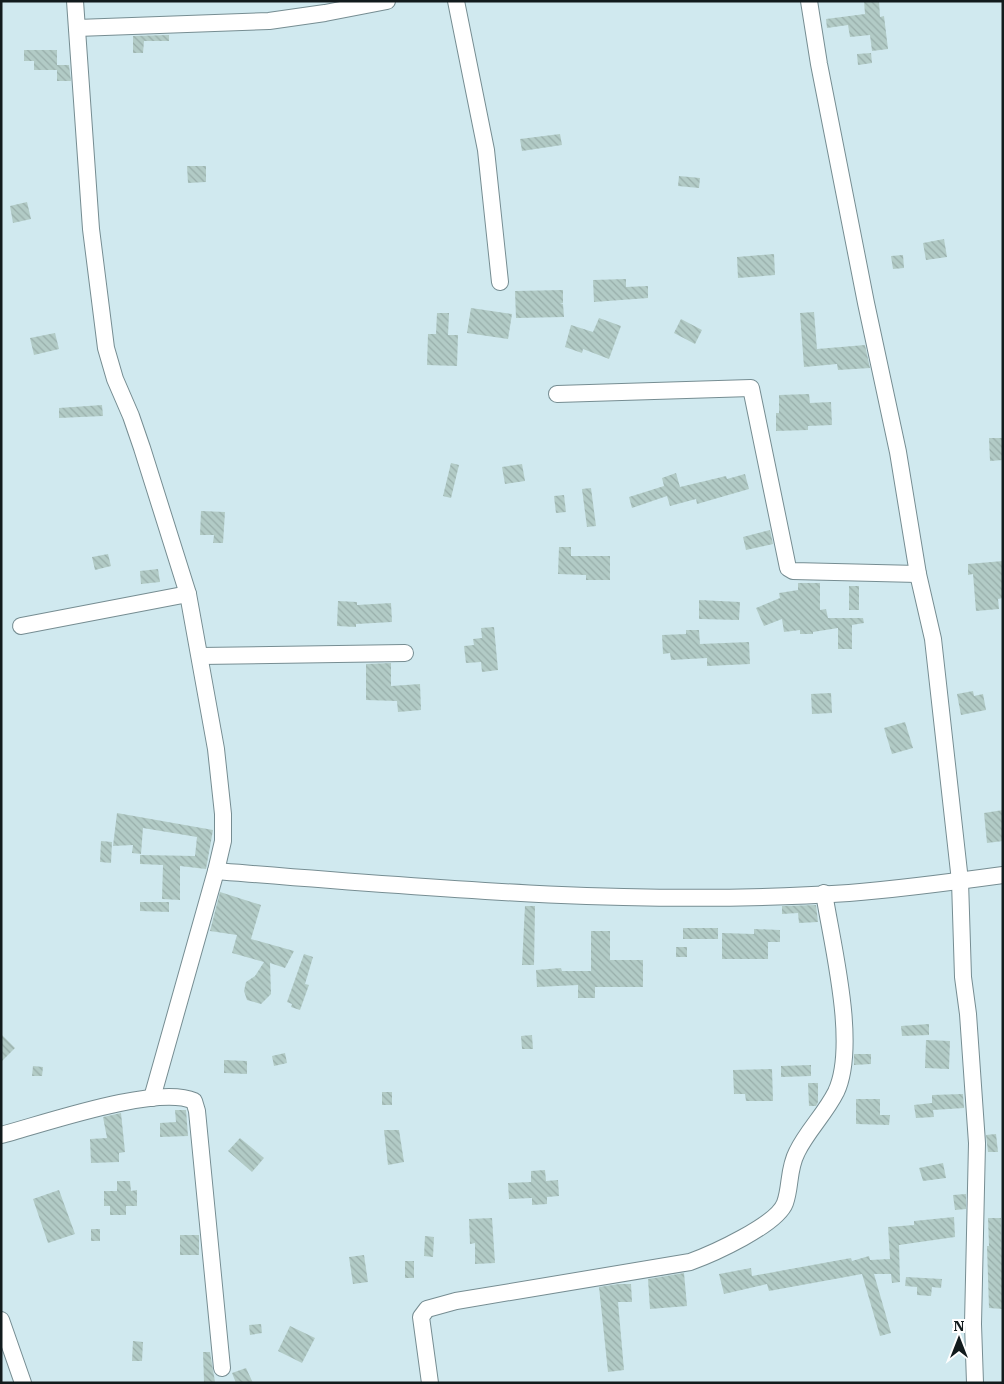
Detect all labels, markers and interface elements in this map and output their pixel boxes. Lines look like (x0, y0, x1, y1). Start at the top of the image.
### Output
north arrow (934, 1314, 984, 1364)
text: N (953, 1317, 965, 1335)

